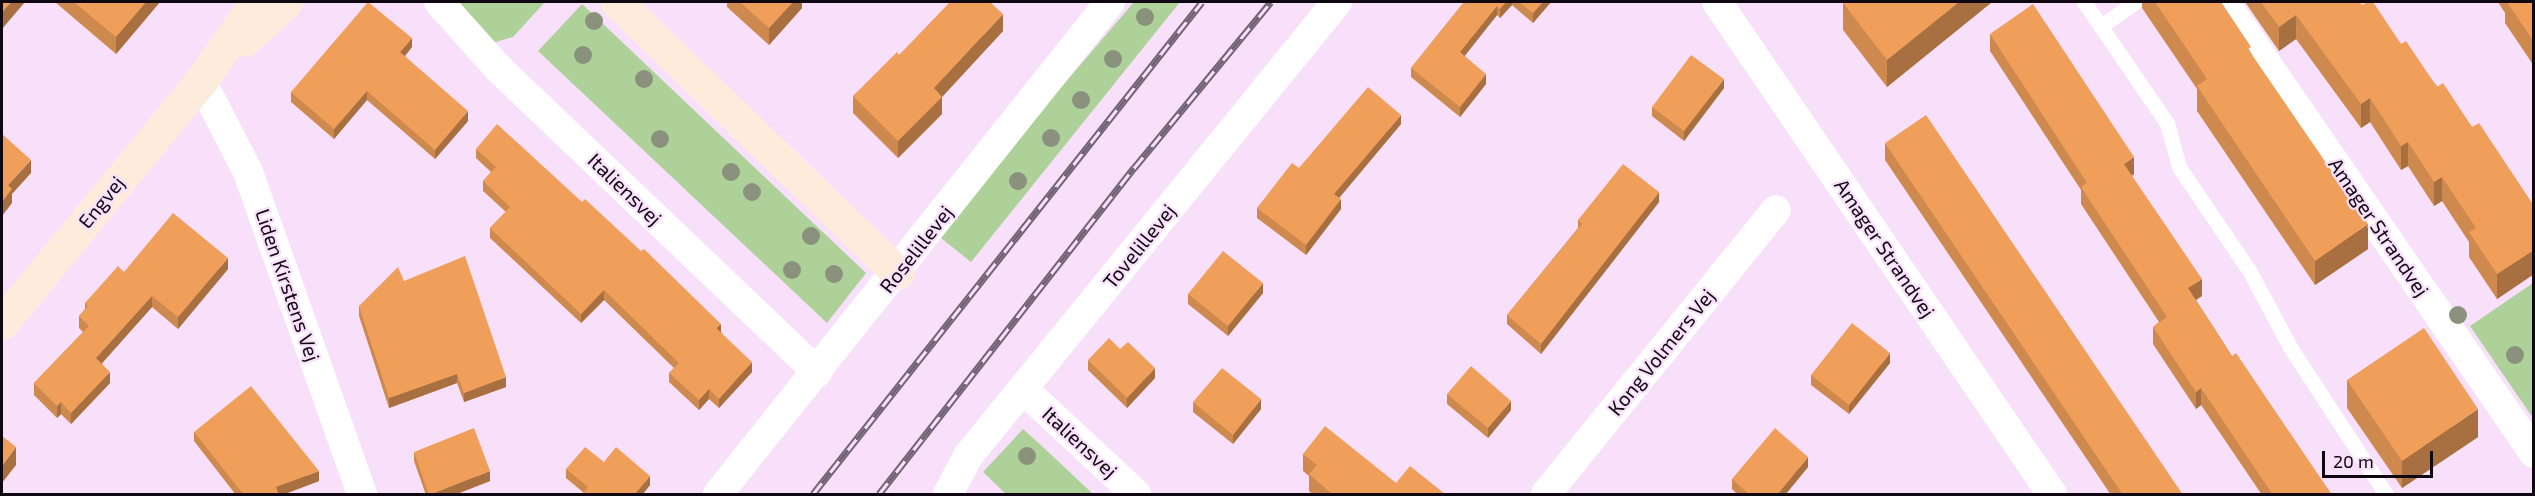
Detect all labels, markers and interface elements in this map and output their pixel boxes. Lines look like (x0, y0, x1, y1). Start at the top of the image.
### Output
street label: Italiensvej (583, 148, 667, 230)
street label: Amager Strandvej (2324, 153, 2434, 301)
street label: Engvej (73, 171, 129, 233)
street label: Amager Strandvej (1830, 174, 1940, 322)
street label: Tovelillevej (1098, 199, 1180, 293)
street label: Roselillevej (874, 201, 958, 297)
street label: Liden Kirstens Vej (251, 205, 325, 365)
street label: Kong Volmers Vej (1602, 283, 1720, 421)
street label: Italiensvej (1038, 401, 1122, 483)
scale bar (2325, 439, 2436, 477)
text: 20 m (2333, 450, 2374, 472)

